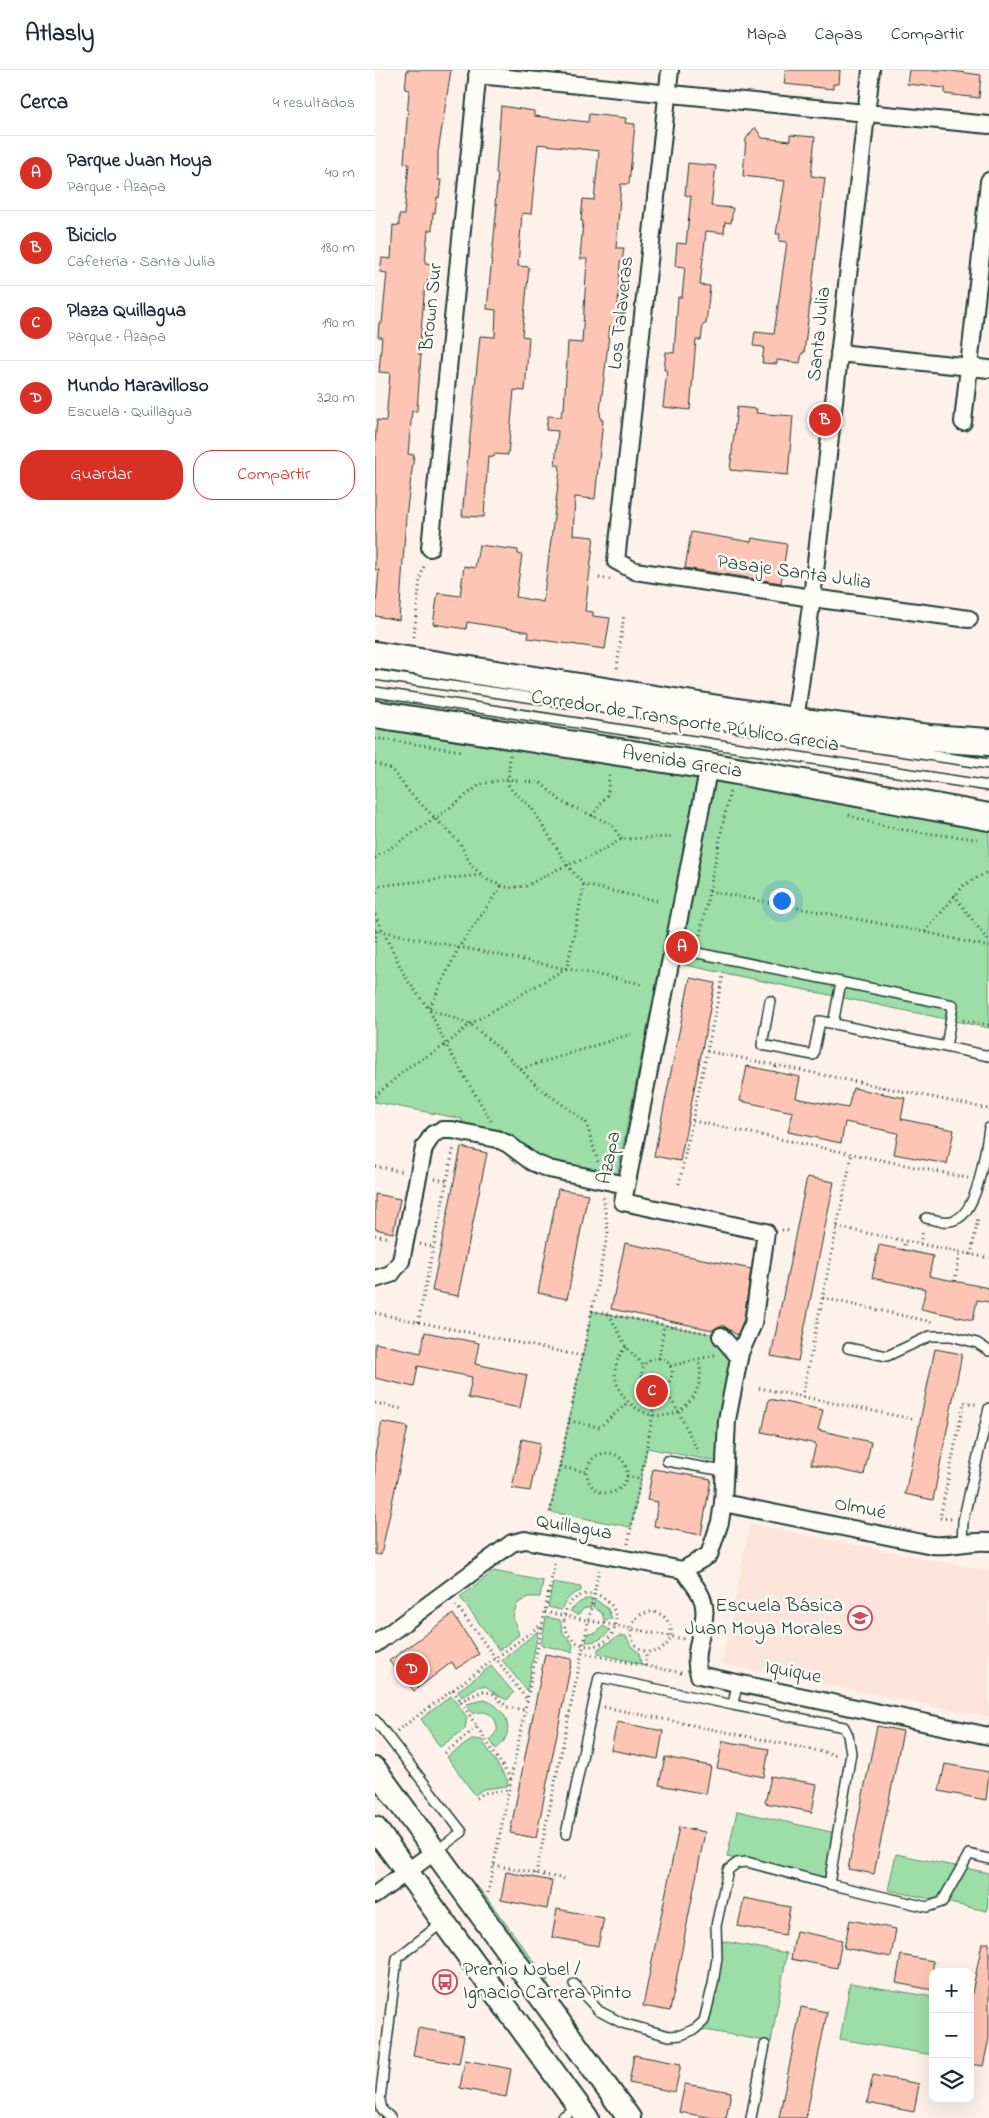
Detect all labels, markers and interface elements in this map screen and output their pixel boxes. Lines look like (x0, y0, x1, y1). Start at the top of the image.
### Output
text: Atlasly (25, 17, 94, 52)
text: Mapa (746, 22, 787, 48)
text: Capas (815, 22, 863, 48)
text: Compartir (891, 22, 964, 48)
text: Cerca (20, 88, 68, 118)
text: 4 resultados (273, 91, 355, 115)
text: Parque Juan Moya (67, 148, 212, 175)
text: A (31, 161, 41, 185)
text: 40 m (325, 161, 355, 185)
text: Parque · Azapa (67, 175, 166, 199)
text: Biciclo (67, 223, 117, 250)
text: B (31, 236, 41, 260)
text: 180 m (321, 236, 355, 260)
text: Cafetería · Santa Julia (67, 250, 215, 274)
street label: Los Talaveras (602, 255, 642, 371)
street label: Brown Sur (413, 261, 451, 354)
street label: Santa Julia (801, 285, 839, 383)
text: Plaza Quillagua (67, 298, 186, 325)
text: C (32, 311, 40, 335)
text: 190 m (322, 311, 355, 335)
text: Parque · Azapa (67, 325, 166, 349)
text: Mundo Maravilloso (67, 373, 209, 400)
text: D (30, 386, 42, 410)
text: 320 m (317, 386, 355, 410)
text: Escuela · Quillagua (67, 400, 192, 424)
pin: B (809, 401, 841, 439)
button: Guardar (20, 450, 183, 500)
button: Compartir (193, 450, 355, 500)
street label: Pasaje Santa Julia (715, 548, 873, 598)
street label: Corredor de Transporte Público Grecia (529, 683, 841, 761)
street label: Avenida Grecia (620, 739, 744, 787)
your location (769, 888, 795, 914)
pin: A (666, 928, 698, 966)
street label: Azapa (591, 1129, 629, 1187)
pin: C (636, 1372, 668, 1410)
street label: Olmué (832, 1490, 888, 1528)
street label: Quillagua (534, 1507, 614, 1550)
place label: Escuela Básica Juan Moya Morales (685, 1592, 843, 1644)
school or university icon: Escuela Básica Juan Moya Morales (847, 1605, 873, 1631)
pin: D (396, 1650, 428, 1688)
street label: Iquique (762, 1653, 824, 1693)
place label: Premio Nobel / Ignacio Carrera Pinto (463, 1956, 631, 2009)
map controls (929, 1968, 974, 2103)
button: + (929, 1968, 974, 2013)
bus stop icon: Premio Nobel / Ignacio Carrera Pinto (432, 1969, 458, 1995)
button: − (929, 2013, 974, 2058)
button: layers (929, 2058, 974, 2103)

